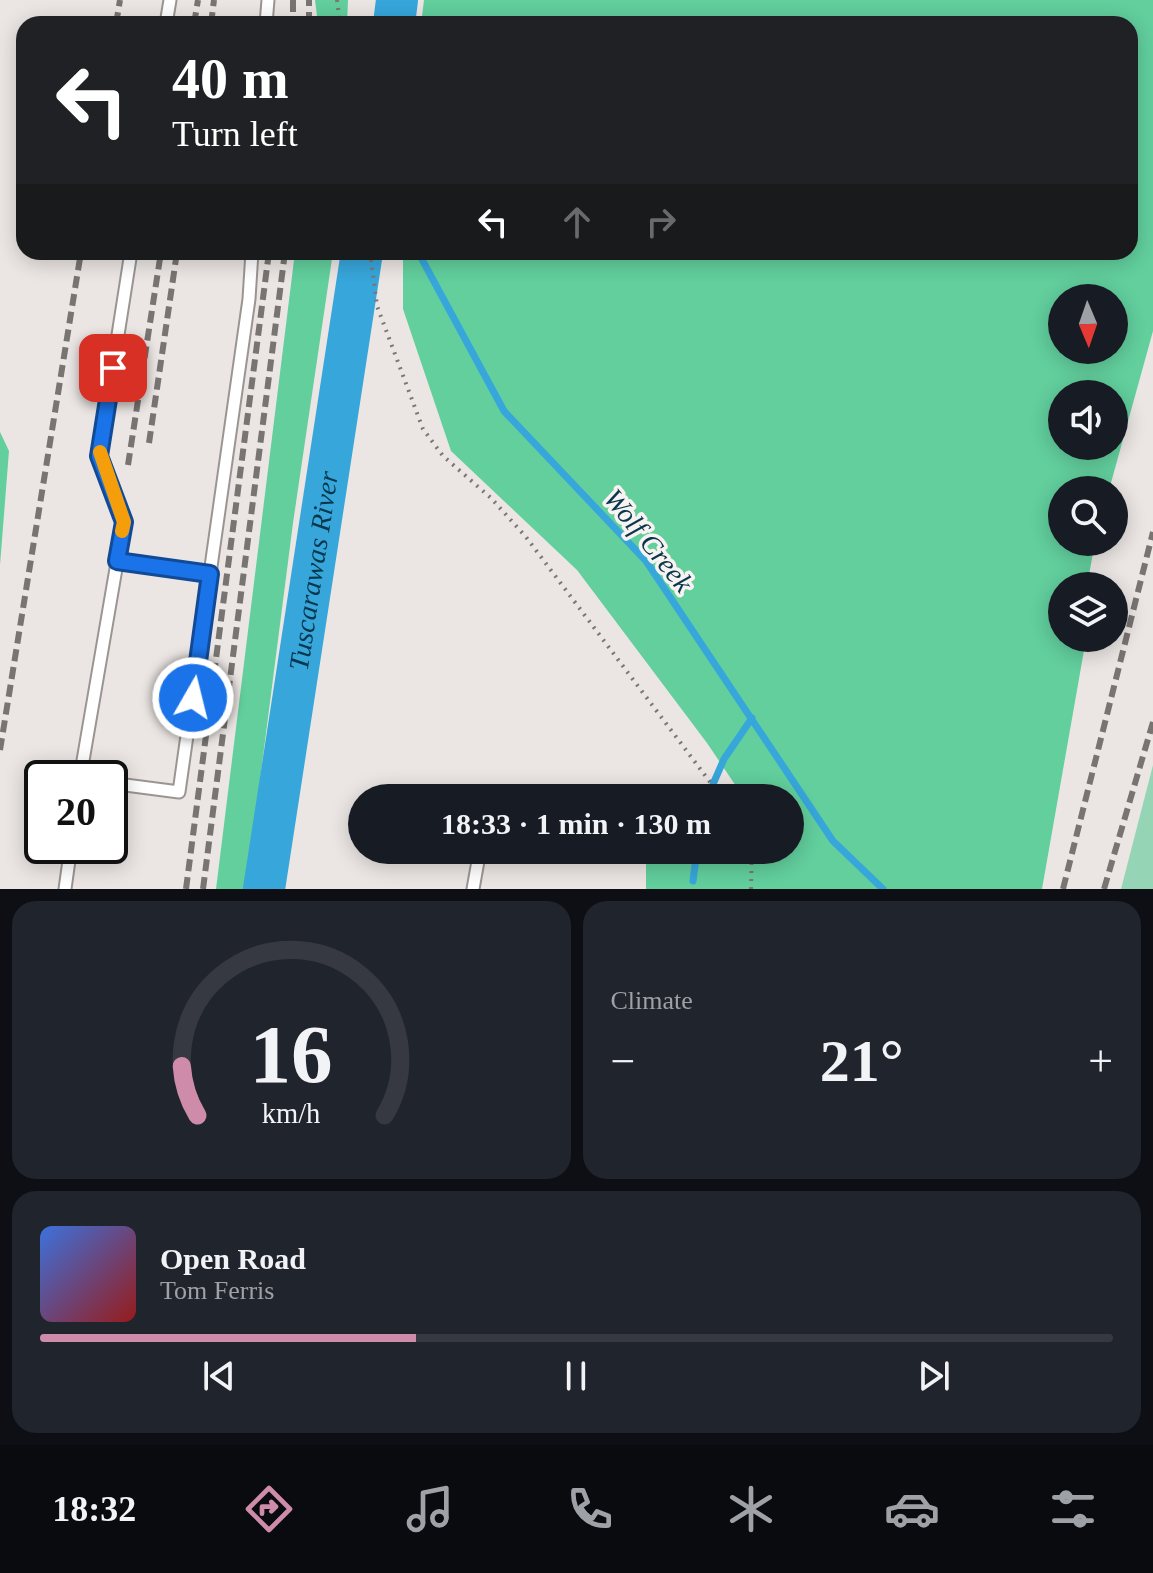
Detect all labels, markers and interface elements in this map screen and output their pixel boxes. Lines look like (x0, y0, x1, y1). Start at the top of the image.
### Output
icon: left (40, 48, 144, 152)
text: 40 m (172, 48, 289, 110)
text: Turn left (172, 114, 298, 154)
icon: left (471, 200, 515, 244)
icon: ahead (555, 200, 599, 244)
icon: right (639, 200, 683, 244)
north arrow (1048, 284, 1128, 364)
map controls (1048, 284, 1128, 652)
pin (79, 334, 147, 402)
icon: arrive (91, 346, 135, 390)
button: sound (1048, 380, 1128, 460)
water label: Tuscarawas River (283, 469, 344, 673)
button: search (1048, 476, 1128, 556)
water label: Wolf Creek (598, 483, 700, 598)
button: layers (1048, 572, 1128, 652)
position arrow (151, 656, 235, 740)
speed limit sign: 20 (24, 760, 128, 864)
text: 18:33 · 1 min · 130 m (441, 807, 711, 840)
text: Climate (611, 986, 693, 1015)
text: 16 (250, 1008, 333, 1100)
text: 21° (820, 1028, 904, 1094)
text: − (611, 1037, 635, 1086)
text: + (1088, 1037, 1113, 1086)
text: km/h (262, 1098, 321, 1129)
text: Open Road (160, 1242, 306, 1275)
text: Tom Ferris (160, 1276, 274, 1305)
icon: previous (197, 1354, 241, 1398)
icon: pause (554, 1354, 598, 1398)
icon: next (912, 1354, 956, 1398)
icon: directions (241, 1481, 297, 1537)
icon: music (402, 1481, 458, 1537)
icon: phone (562, 1481, 618, 1537)
icon: climate (723, 1481, 779, 1537)
icon: car (884, 1481, 940, 1537)
icon: filters (1045, 1481, 1101, 1537)
text: 18:32 (52, 1489, 136, 1529)

